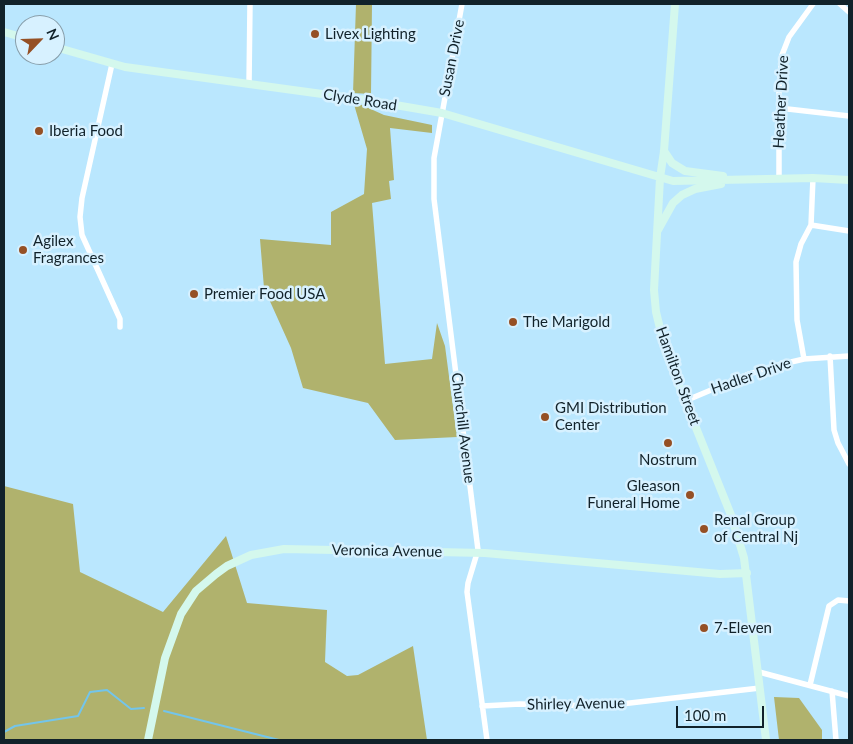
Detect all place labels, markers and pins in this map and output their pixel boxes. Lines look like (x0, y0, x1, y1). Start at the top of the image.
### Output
place label: Livex Lighting (325, 25, 416, 43)
marker: Livex Lighting (309, 28, 321, 40)
place label: Iberia Food (49, 122, 123, 140)
marker: Iberia Food (33, 125, 45, 137)
place label: Agilex Fragrances (33, 232, 104, 267)
marker: Agilex Fragrances (17, 244, 29, 256)
place label: Premier Food USA (204, 285, 325, 303)
marker: Premier Food USA (188, 288, 200, 300)
place label: The Marigold (523, 313, 610, 331)
marker: The Marigold (507, 316, 519, 328)
place label: GMI Distribution Center (555, 399, 667, 434)
marker: GMI Distribution Center (539, 411, 551, 423)
marker: Nostrum (662, 437, 674, 449)
place label: Nostrum (639, 451, 697, 469)
place label: Gleason Funeral Home (587, 477, 680, 512)
marker: Gleason Funeral Home (684, 489, 696, 501)
place label: Renal Group of Central Nj (714, 511, 798, 546)
marker: Renal Group of Central Nj (698, 523, 710, 535)
place label: 7-Eleven (714, 619, 772, 637)
marker: 7-Eleven (698, 622, 710, 634)

